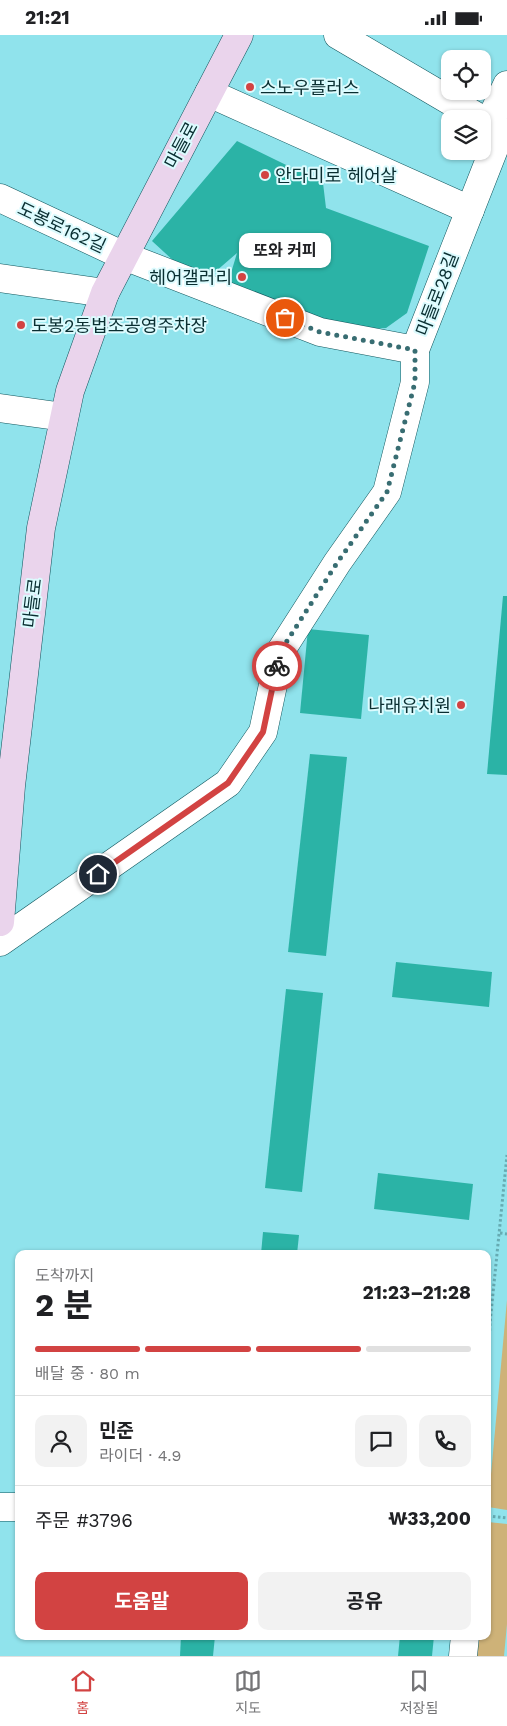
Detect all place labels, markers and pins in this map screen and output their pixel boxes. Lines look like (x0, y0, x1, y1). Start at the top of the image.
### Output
place label: 스노우플러스 (260, 77, 359, 98)
marker: 스노우플러스 (244, 81, 256, 93)
place label: 안다미로 헤어살 (275, 165, 397, 186)
marker: 안다미로 헤어살 (259, 169, 271, 181)
callout: 또와 커피 (239, 233, 331, 268)
place label: 헤어갤러리 (149, 267, 232, 288)
marker: 헤어갤러리 (236, 271, 248, 283)
pin (264, 297, 306, 339)
place label: 도봉2동법조공영주차장 (31, 315, 207, 336)
marker: 도봉2동법조공영주차장 (15, 319, 27, 331)
place label: 나래유치원 (368, 695, 451, 716)
marker: 나래유치원 (455, 699, 467, 711)
pin (77, 853, 119, 895)

